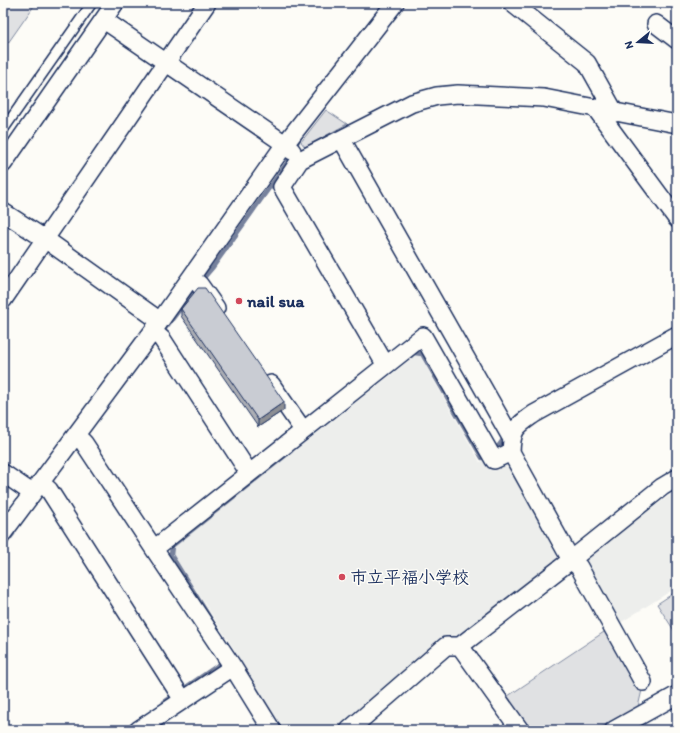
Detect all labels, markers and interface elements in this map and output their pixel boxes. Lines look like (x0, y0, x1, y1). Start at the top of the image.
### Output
north arrow (618, 22, 658, 62)
text: N (622, 39, 636, 50)
place label: nail sua (246, 291, 305, 311)
marker: nail sua (234, 296, 244, 306)
place label: 市立平福小学校 (350, 567, 469, 587)
marker: 市立平福小学校 (337, 572, 347, 582)

